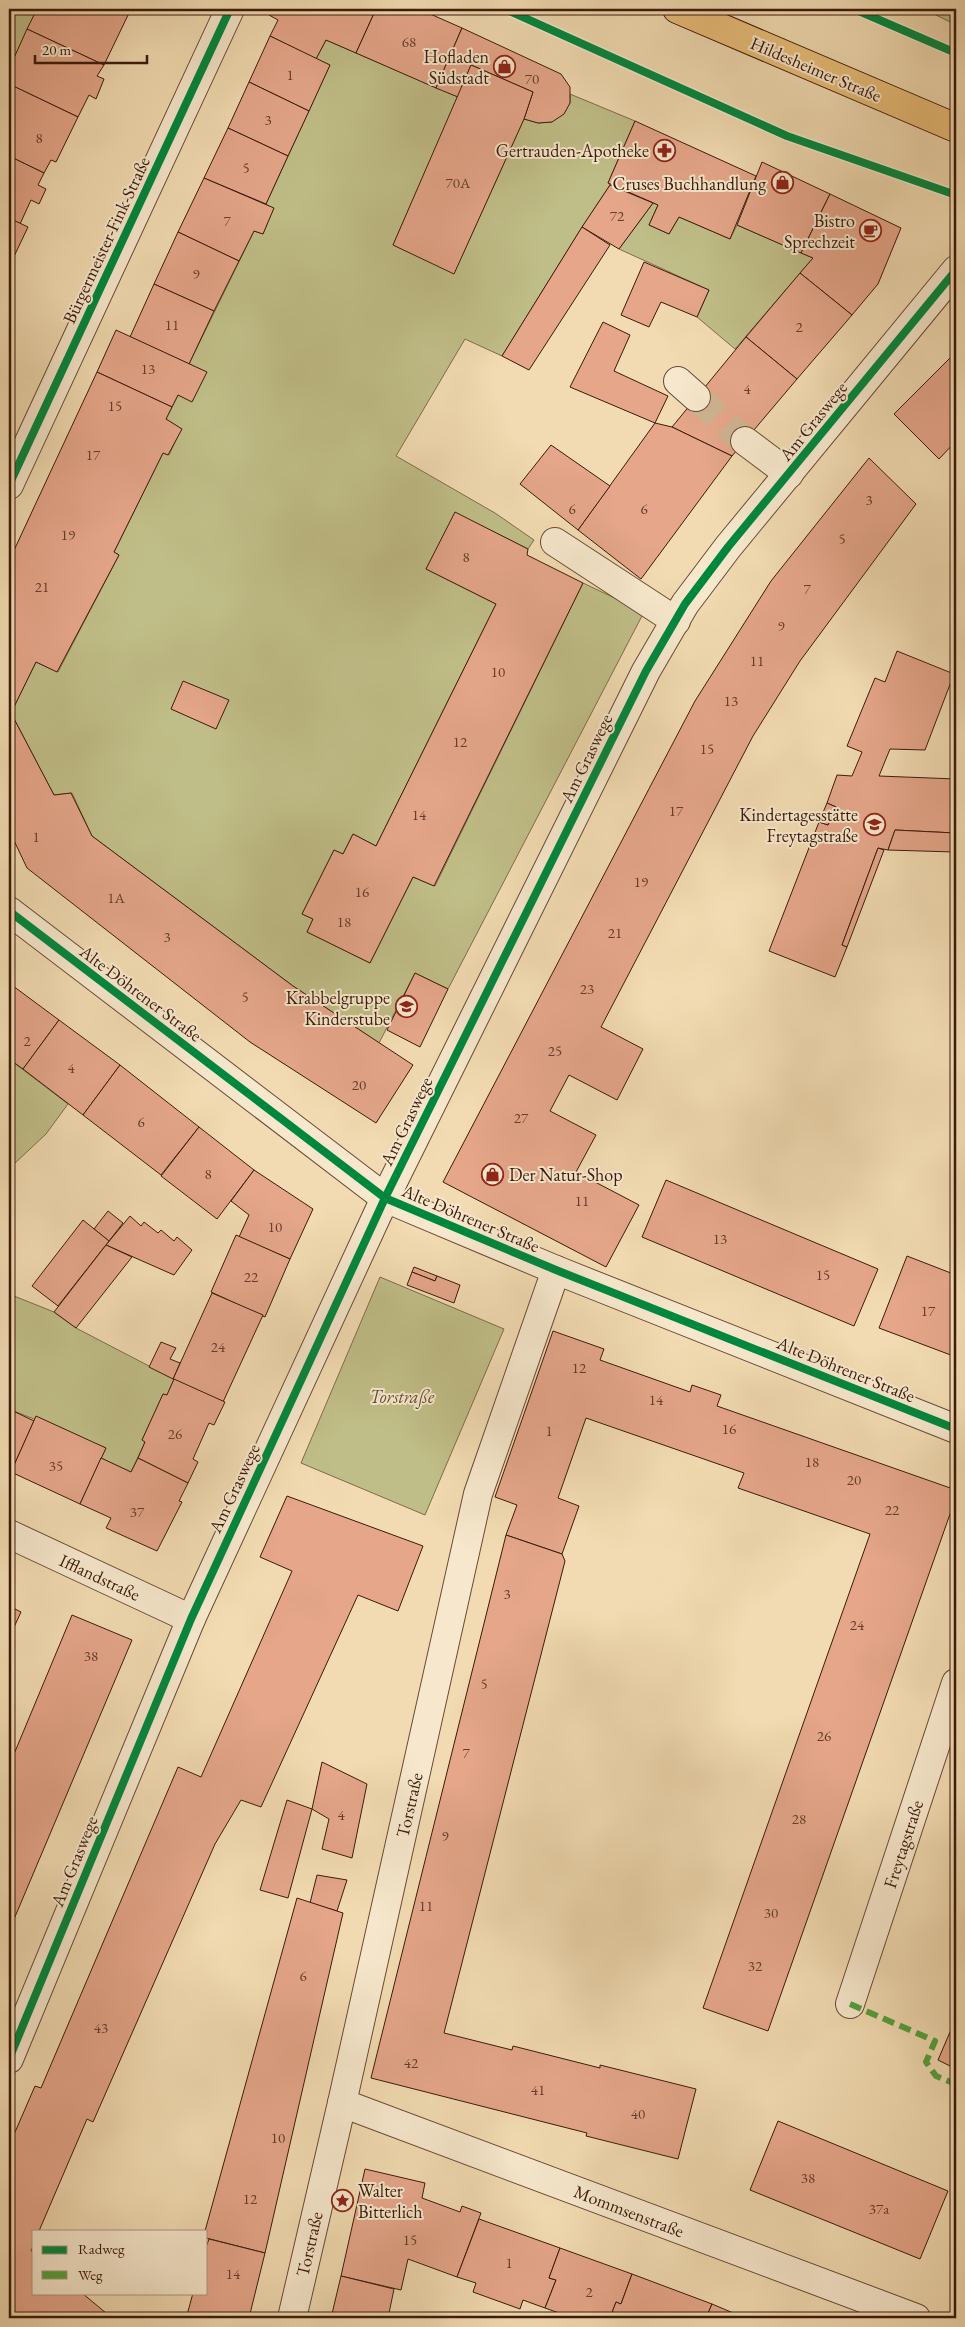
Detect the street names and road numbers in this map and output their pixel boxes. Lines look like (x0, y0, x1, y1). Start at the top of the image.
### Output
street label: Hildesheimer Straße (747, 31, 885, 107)
street label: Bürgermeister-Fink-Straße (57, 153, 155, 327)
street label: Am Graswege (773, 376, 852, 466)
street label: Am Graswege (554, 710, 617, 807)
street label: Alte Döhrener Straße (75, 939, 207, 1046)
street label: Am Graswege (374, 1073, 437, 1170)
street label: Alte Döhrener Straße (398, 1178, 543, 1257)
street label: Alte Döhrener Straße (773, 1330, 918, 1407)
street label: Am Graswege (203, 1440, 265, 1537)
street label: Ifflandstraße (56, 1548, 144, 1606)
street label: Torstraße (390, 1770, 428, 1840)
street label: Freytagstraße (878, 1797, 928, 1891)
street label: Am Graswege (45, 1812, 103, 1911)
street label: Mommsenstraße (571, 2180, 687, 2242)
street label: Torstraße (290, 2209, 328, 2279)

